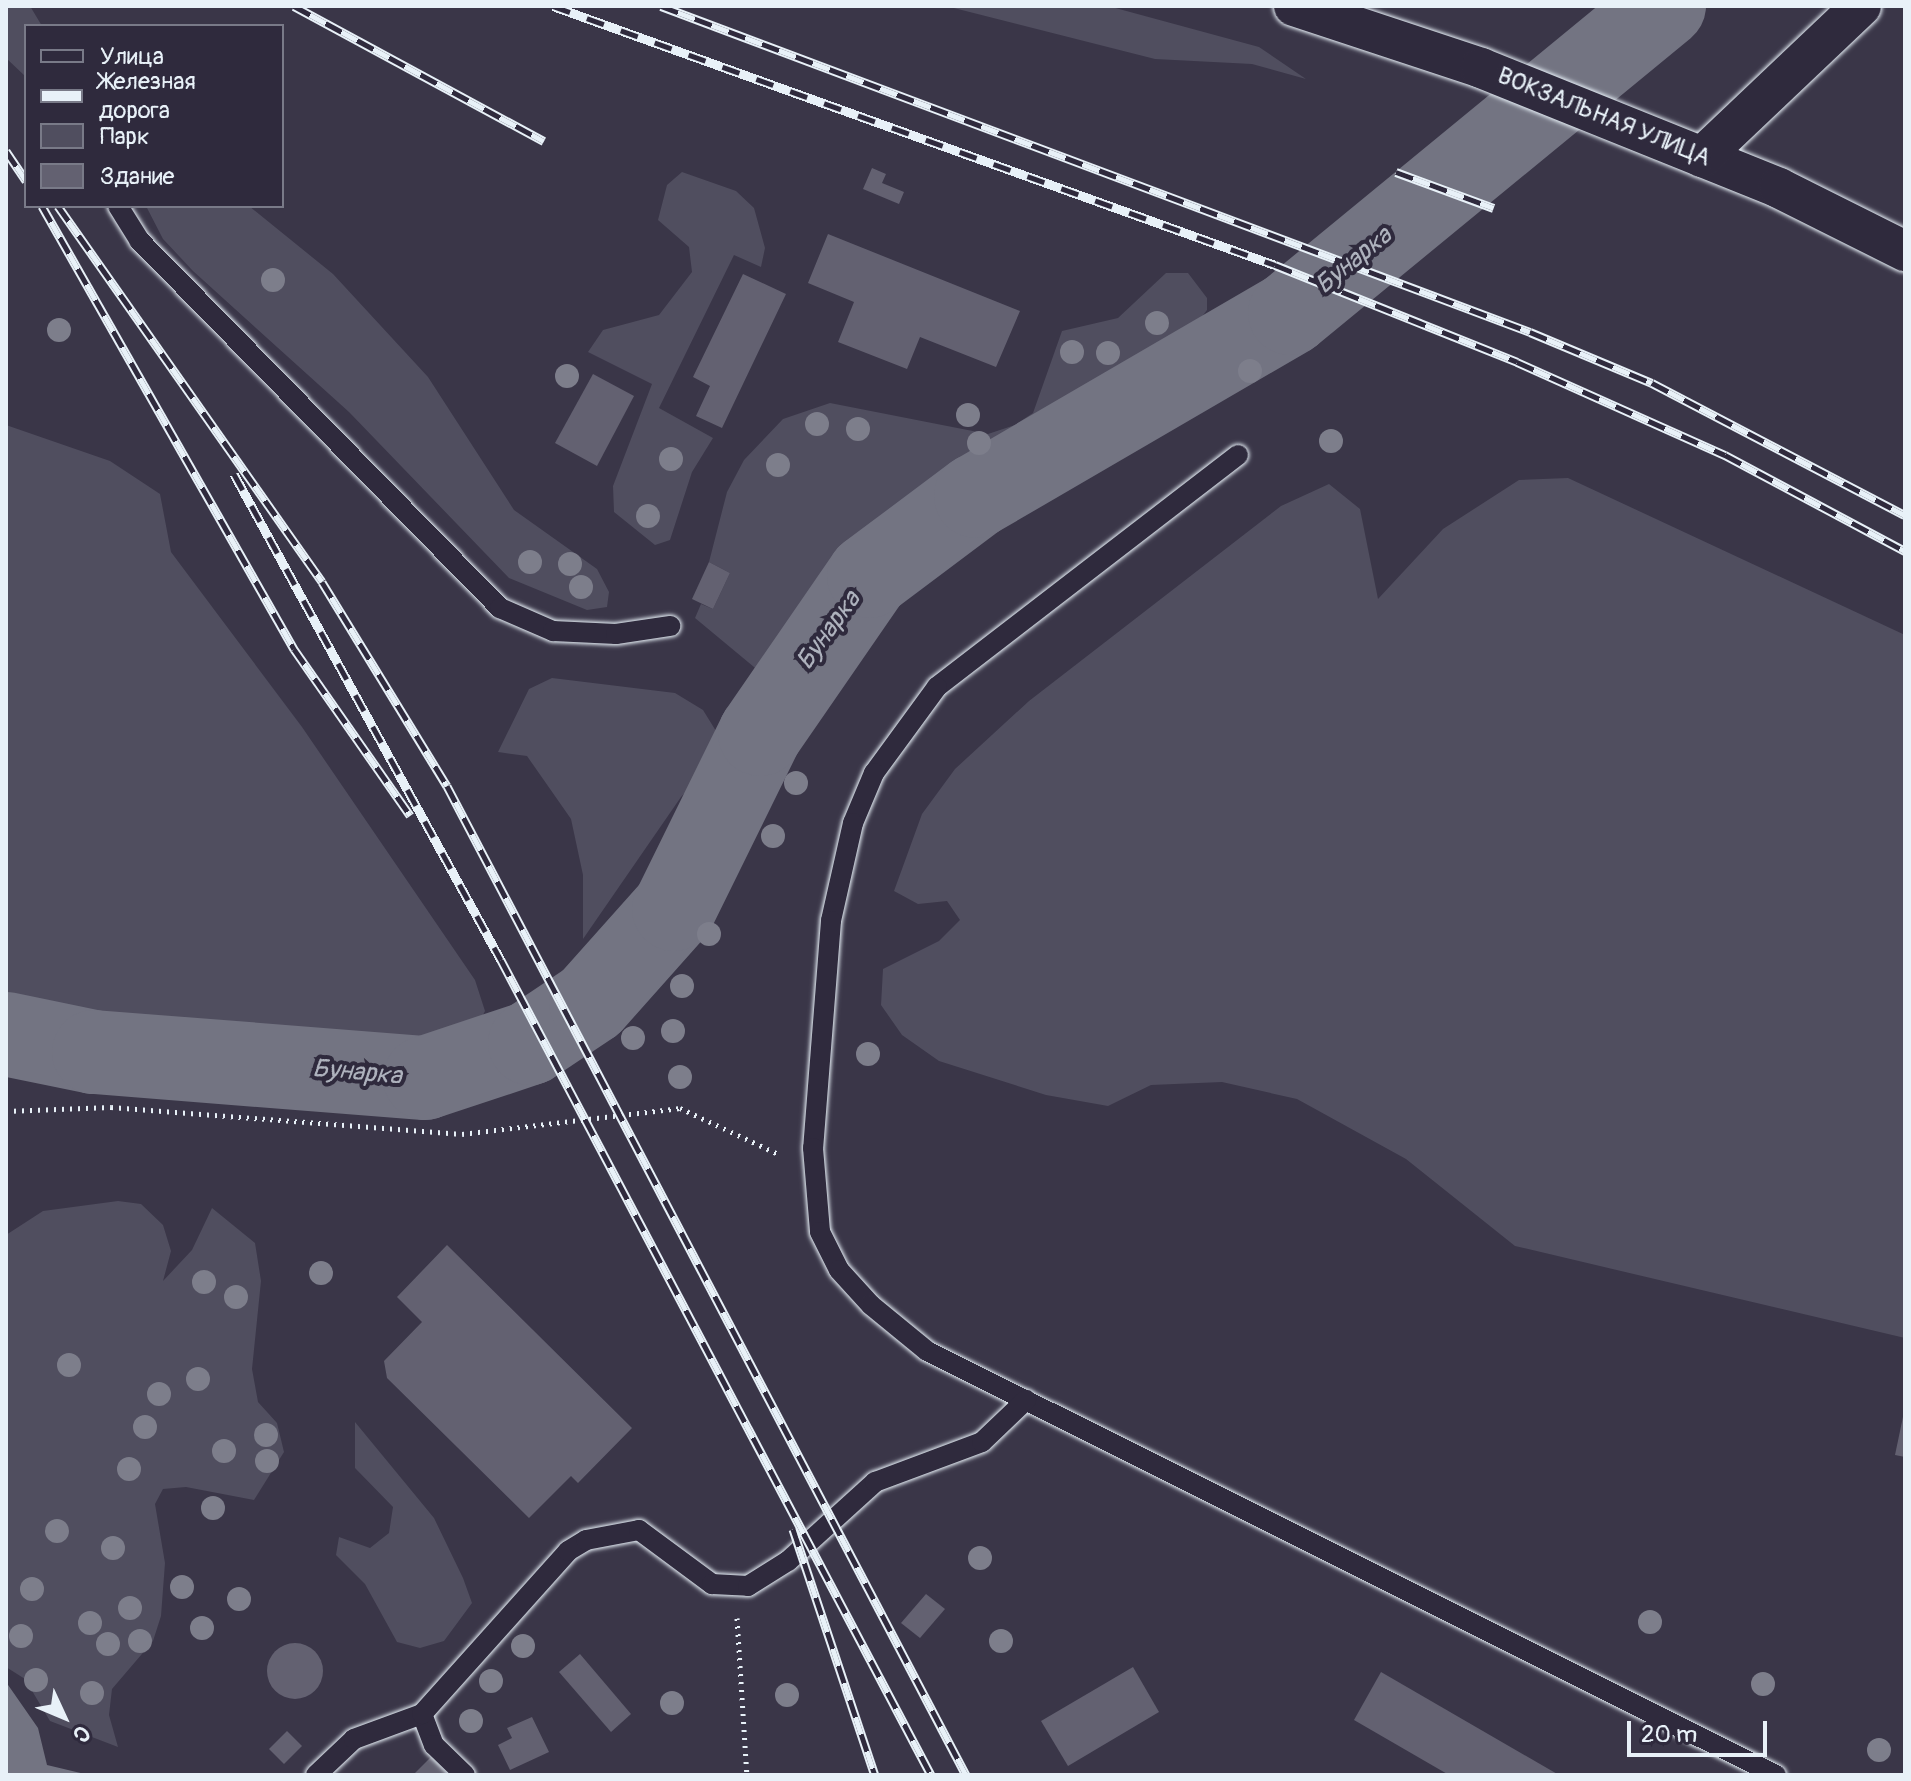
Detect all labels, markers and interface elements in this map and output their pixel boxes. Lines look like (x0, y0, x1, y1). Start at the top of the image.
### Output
legend (24, 24, 284, 208)
text: Улица (100, 42, 164, 71)
street label: ВОКЗАЛЬНАЯ УЛИЦА (1493, 61, 1715, 173)
text: Железная дорога (99, 67, 196, 125)
text: Парк (100, 122, 149, 151)
text: Здание (100, 162, 174, 191)
water label: Бунарка (1309, 221, 1399, 301)
water label: Бунарка (790, 586, 868, 676)
water label: Бунарка (311, 1054, 403, 1092)
north arrow (24, 1677, 104, 1757)
scale bar (1631, 1705, 1771, 1755)
text: С (66, 1719, 96, 1748)
text: 20 m (1641, 1720, 1697, 1749)

